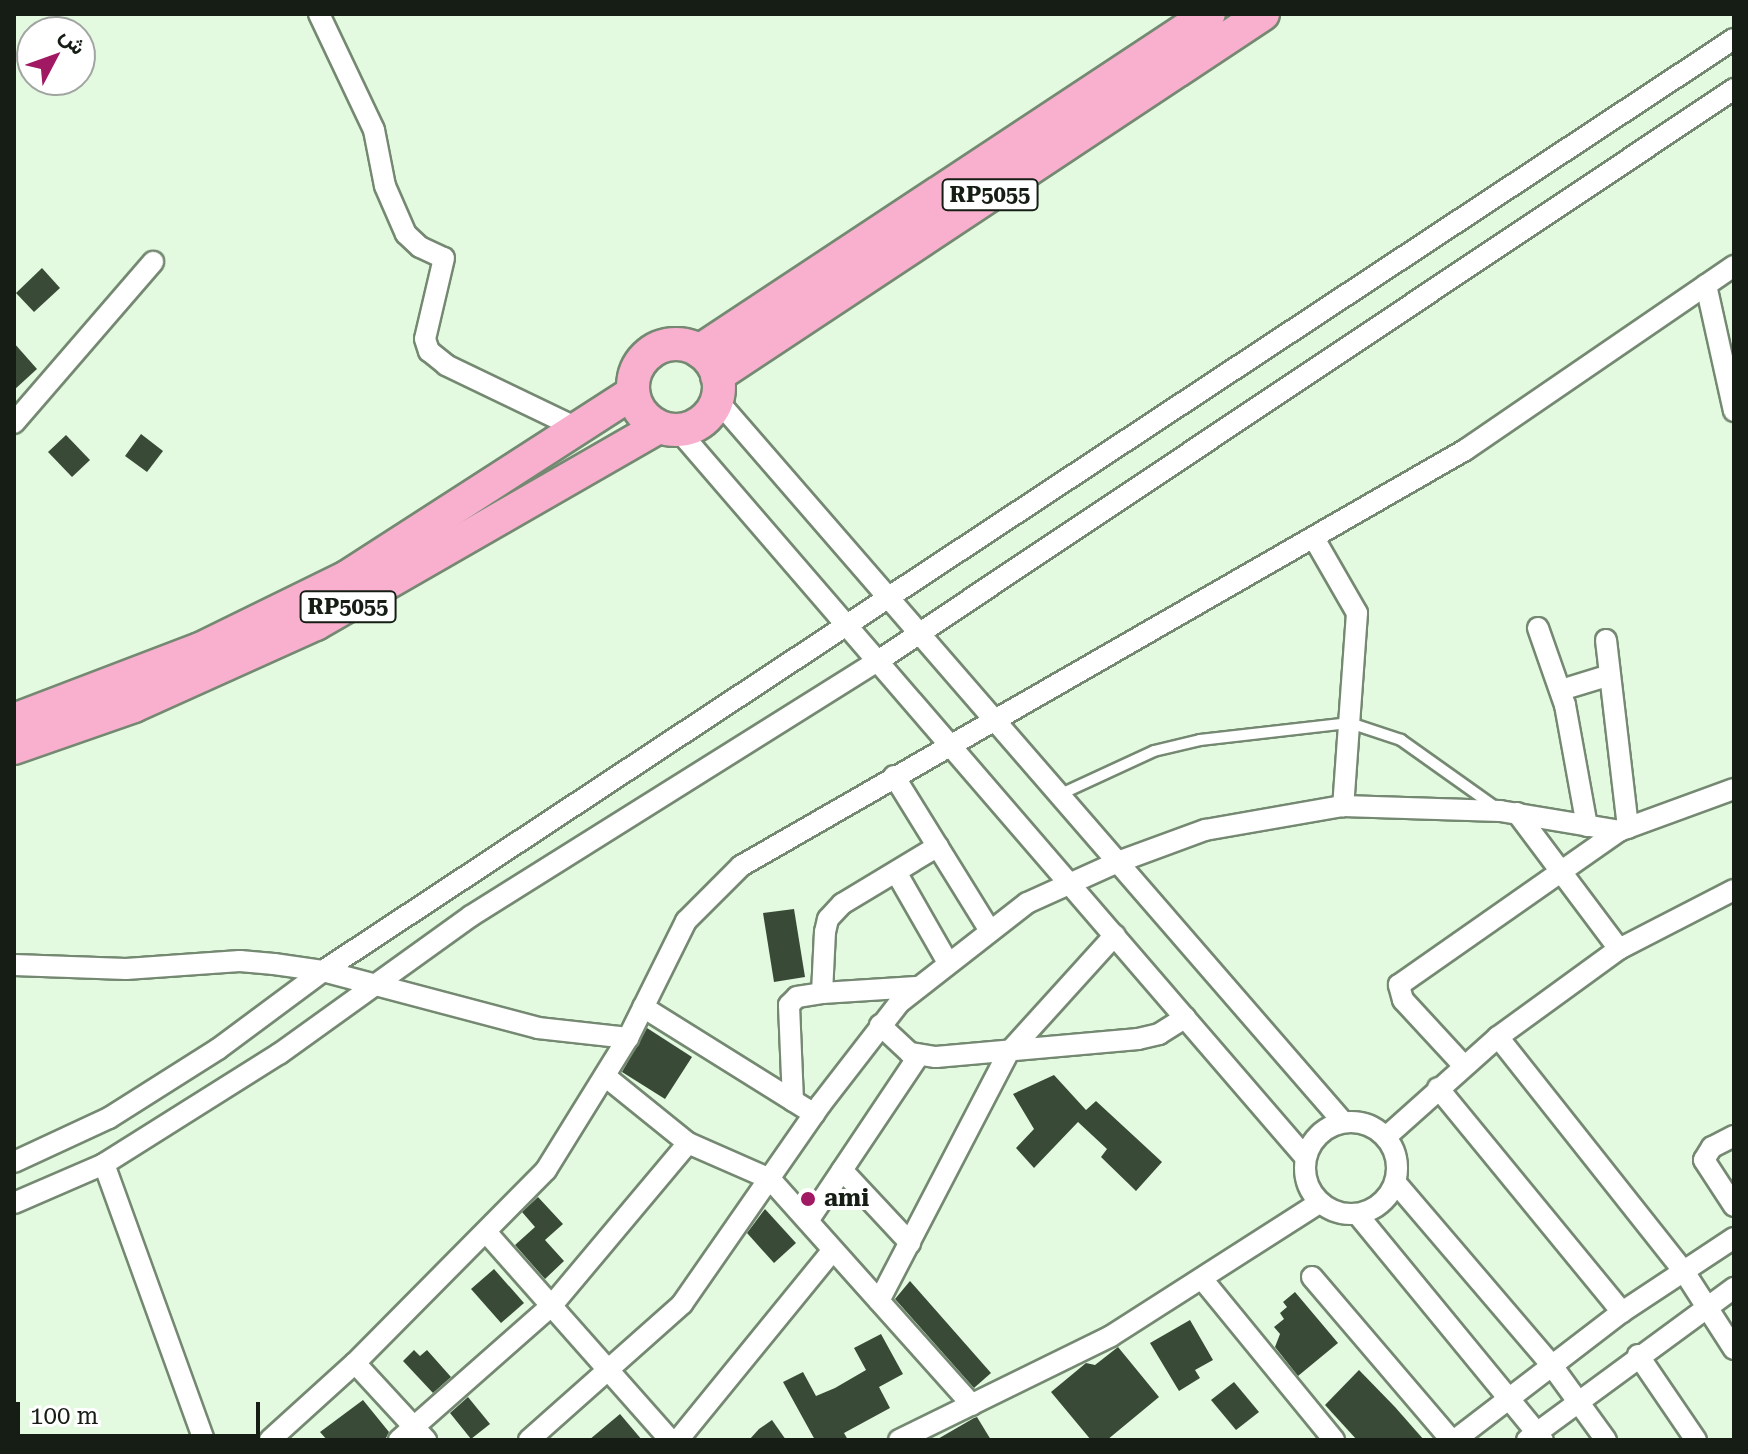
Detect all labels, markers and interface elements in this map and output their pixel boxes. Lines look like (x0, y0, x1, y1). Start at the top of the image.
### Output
north arrow (16, 16, 96, 96)
text: ش (55, 23, 91, 59)
road number: RP5055 (940, 177, 1040, 213)
road number: RP5055 (298, 589, 398, 625)
place label: ami (824, 1185, 869, 1213)
marker: ami (799, 1190, 817, 1208)
scale bar (20, 1386, 264, 1436)
text: 100 m (30, 1402, 98, 1430)

